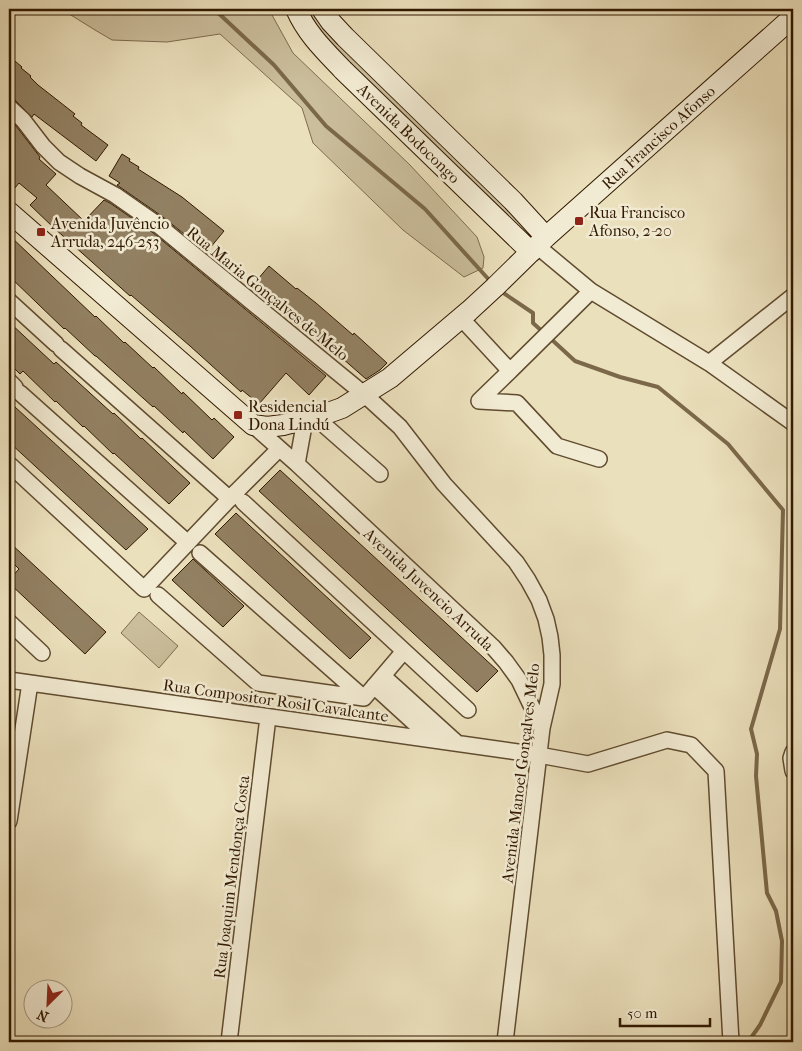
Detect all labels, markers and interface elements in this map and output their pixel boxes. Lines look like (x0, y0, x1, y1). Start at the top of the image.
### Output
street label: Avenida Bodocongo (353, 79, 464, 187)
street label: Rua Francisco Afonso (598, 81, 719, 193)
place label: Rua Francisco Afonso, 2-20 (588, 203, 685, 240)
place label: Avenida Juvêncio Arruda, 246-253 (50, 214, 169, 251)
marker: Rua Francisco Afonso, 2-20 (573, 215, 585, 227)
street label: Rua Maria Gonçalves de Melo (183, 222, 352, 365)
marker: Avenida Juvêncio Arruda, 246-253 (35, 226, 47, 238)
place label: Residencial Dona Lindú (248, 397, 330, 434)
marker: Residencial Dona Lindú (232, 409, 244, 421)
street label: Avenida Juvencio Arruda (359, 523, 498, 655)
street label: Avenida Manoel Gonçalves Melo (497, 662, 543, 885)
street label: Rua Compositor Rosil Cavalcante (162, 675, 390, 726)
street label: Rua Joaquim Mendonça Costa (210, 774, 253, 980)
north arrow (22, 978, 72, 1028)
scale bar (620, 996, 710, 1028)
text: 50 m (627, 1004, 658, 1022)
text: N (34, 1005, 51, 1025)

